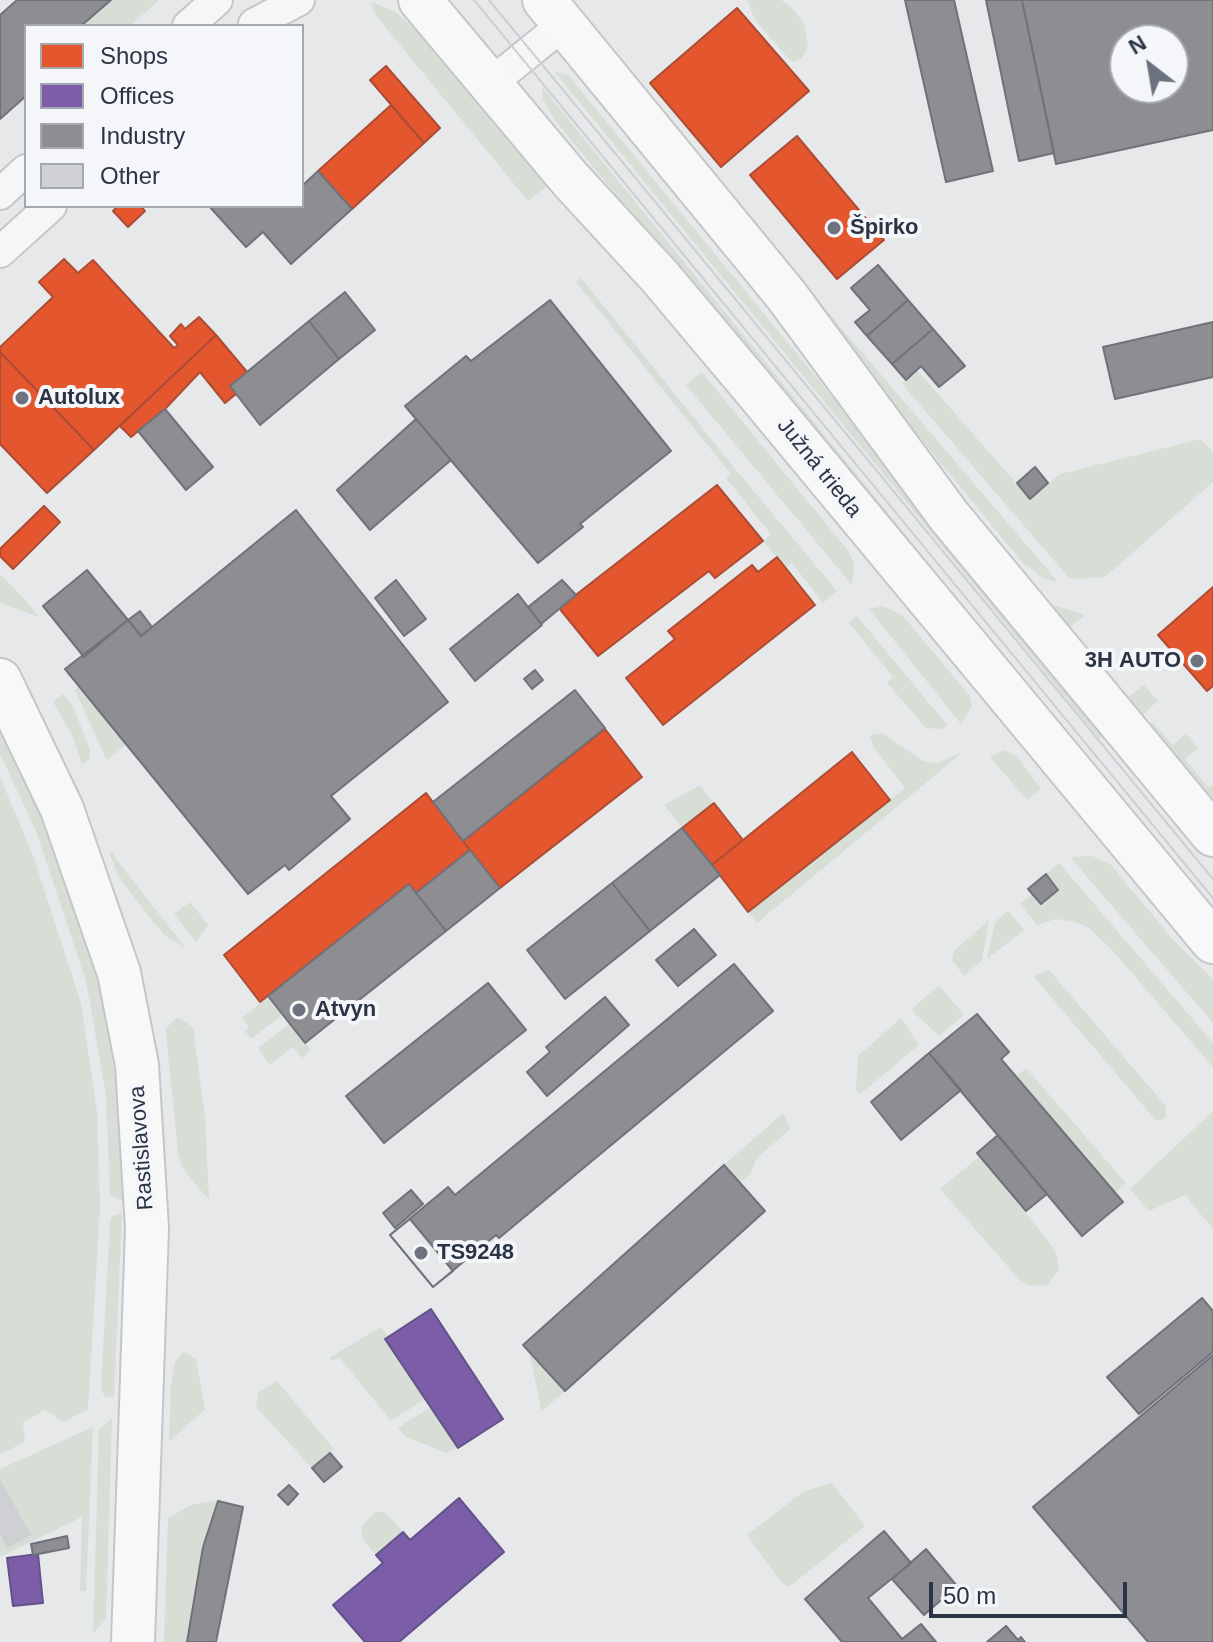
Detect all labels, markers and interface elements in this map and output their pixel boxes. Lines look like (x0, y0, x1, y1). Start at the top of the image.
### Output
legend (24, 24, 304, 208)
north arrow (1109, 24, 1189, 104)
text: N (1124, 30, 1151, 60)
text: Shops (100, 42, 168, 69)
text: Offices (100, 82, 174, 109)
text: Industry (100, 122, 185, 149)
text: Other (100, 162, 160, 189)
place label: Špirko (850, 215, 918, 241)
marker: Špirko (825, 219, 843, 237)
place label: Autolux (38, 385, 120, 411)
marker: Autolux (13, 389, 31, 407)
street label: Južná trieda (771, 413, 867, 523)
place label: 3H AUTO (1085, 648, 1181, 674)
marker: 3H AUTO (1188, 652, 1206, 670)
place label: Atvyn (315, 997, 376, 1023)
marker: Atvyn (290, 1001, 308, 1019)
street label: Rastislavova (124, 1085, 160, 1211)
place label: TS9248 (437, 1240, 514, 1266)
marker: TS9248 (412, 1244, 430, 1262)
scale bar (933, 1566, 1131, 1616)
text: 50 m (943, 1582, 996, 1609)

